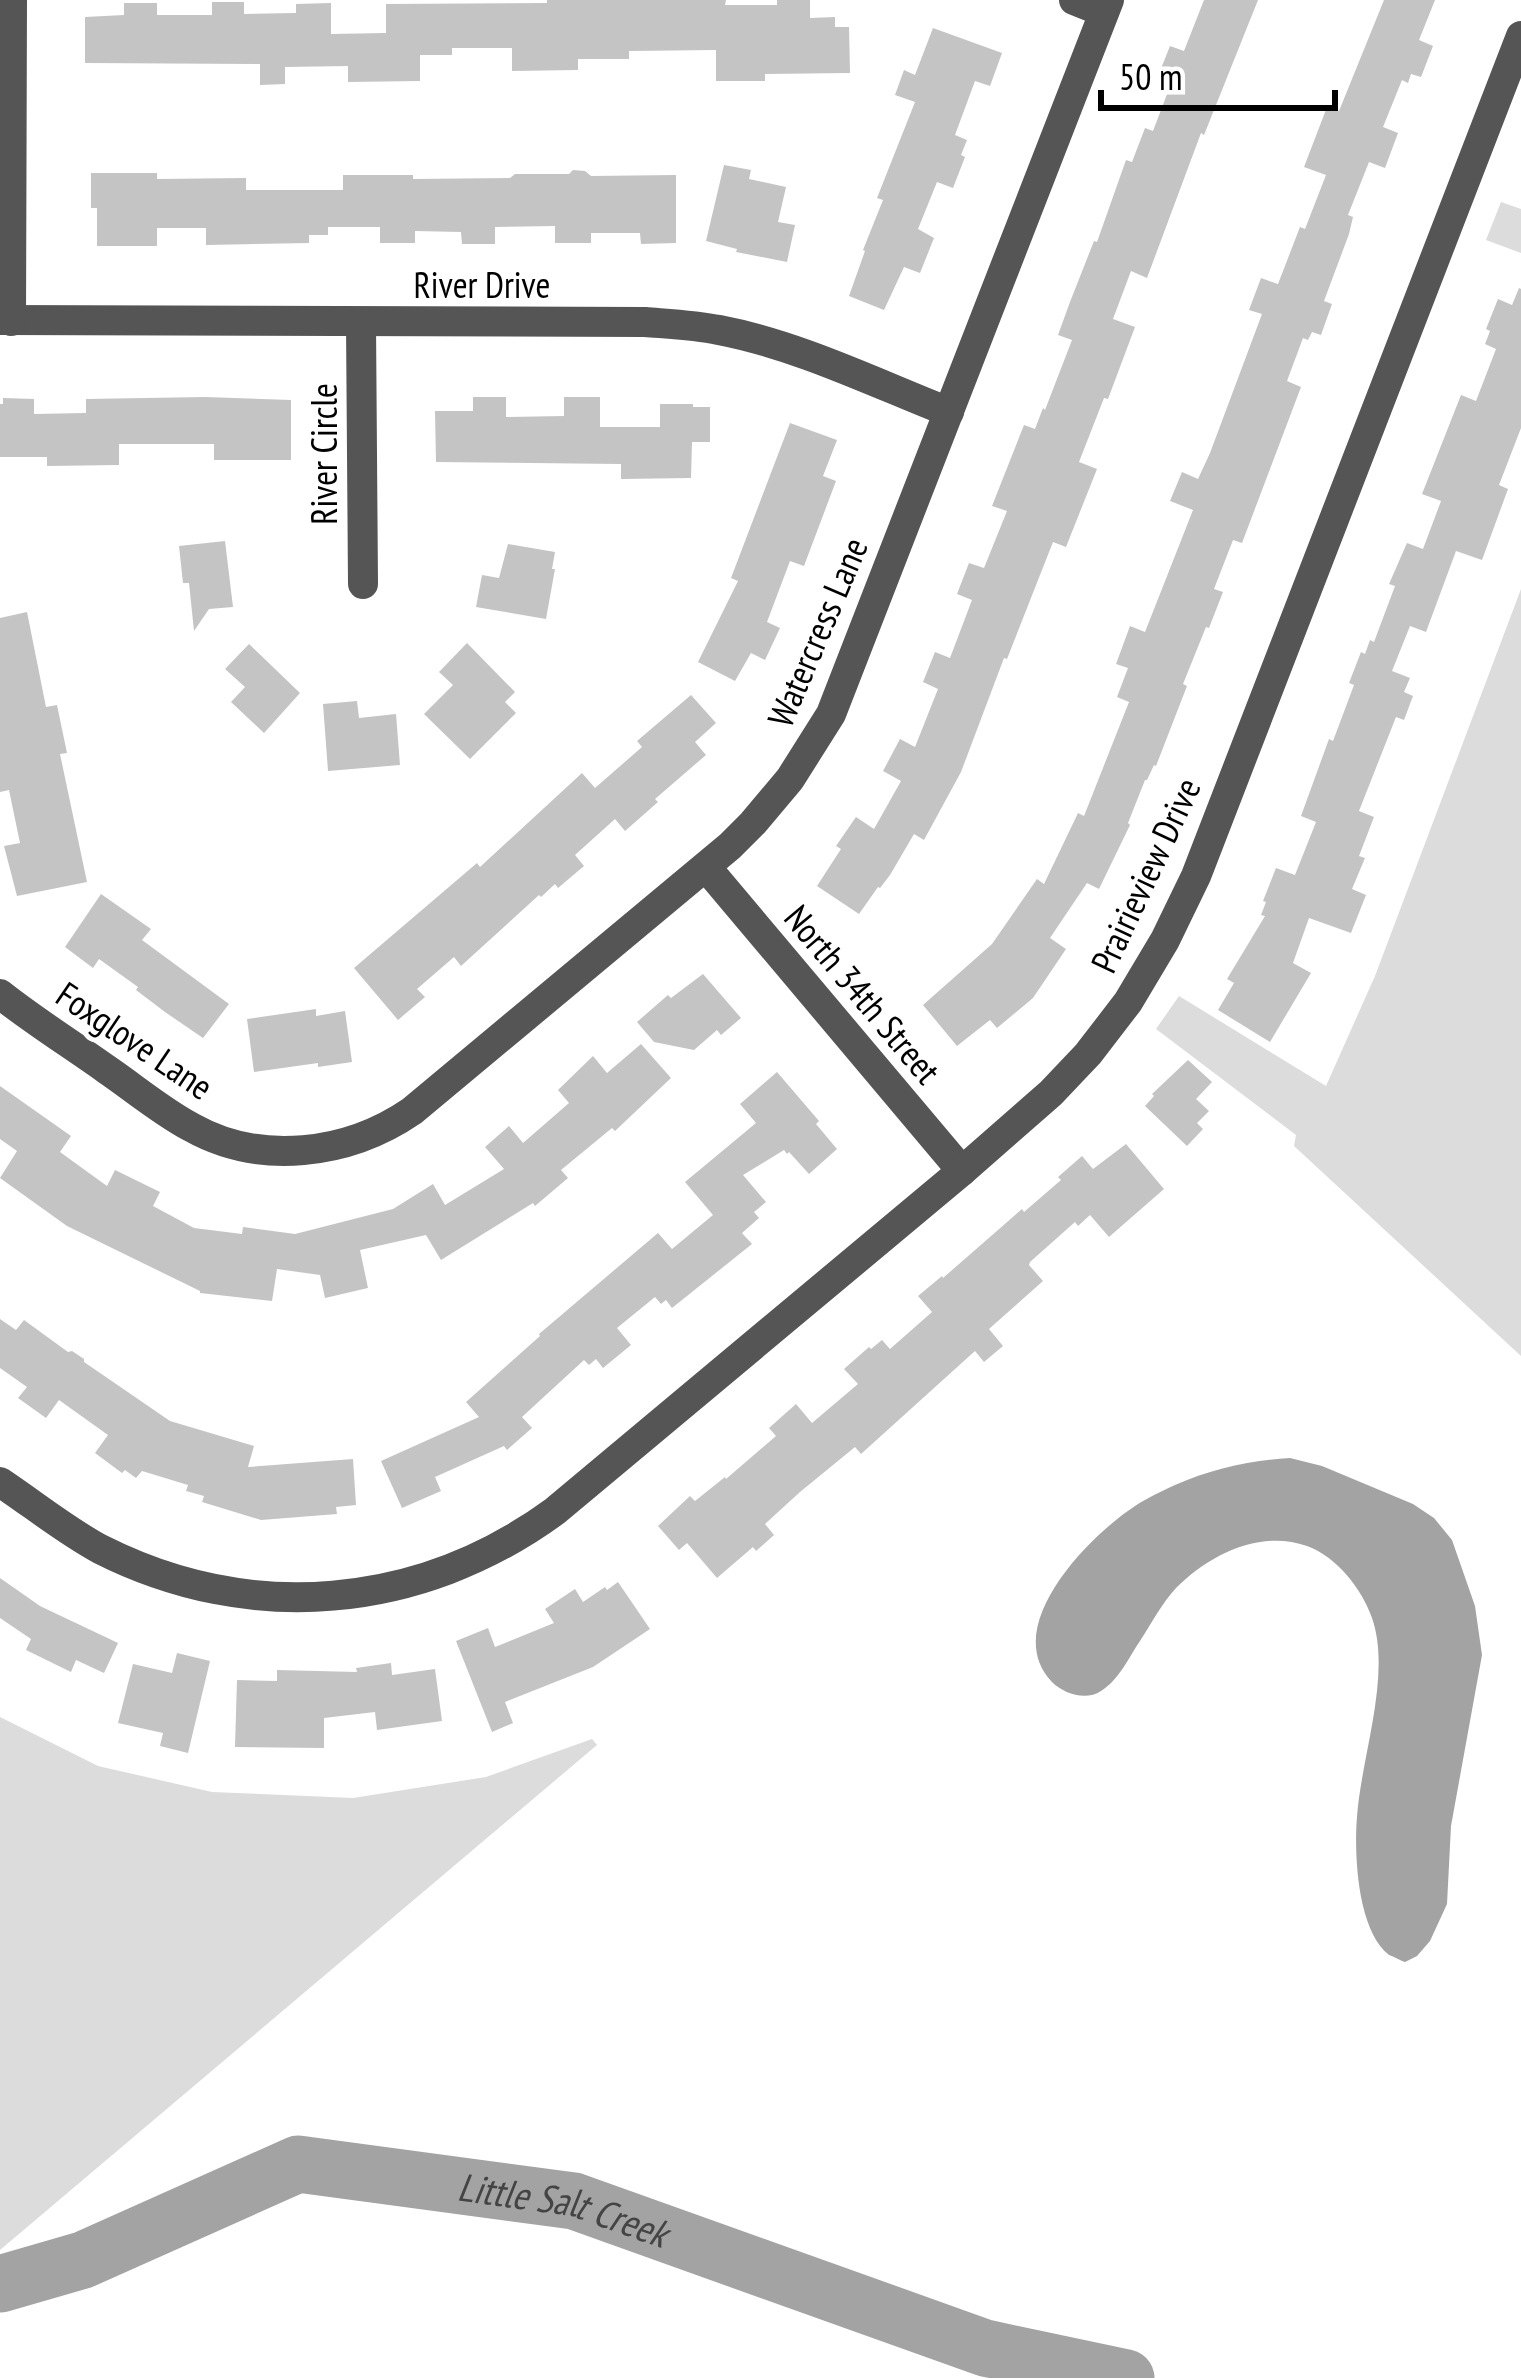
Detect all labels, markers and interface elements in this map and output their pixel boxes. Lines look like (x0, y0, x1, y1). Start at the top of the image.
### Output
scale bar (1101, 36, 1335, 110)
text: 50 m (1119, 53, 1182, 100)
street label: River Drive (414, 261, 550, 308)
street label: River Circle (300, 383, 347, 525)
street label: Watercress Lane (756, 530, 878, 734)
street label: Prairieview Drive (1079, 770, 1211, 980)
street label: North 34th Street (775, 895, 952, 1093)
street label: Foxglove Lane (48, 970, 222, 1110)
water label: Little Salt Creek (455, 2160, 680, 2260)

